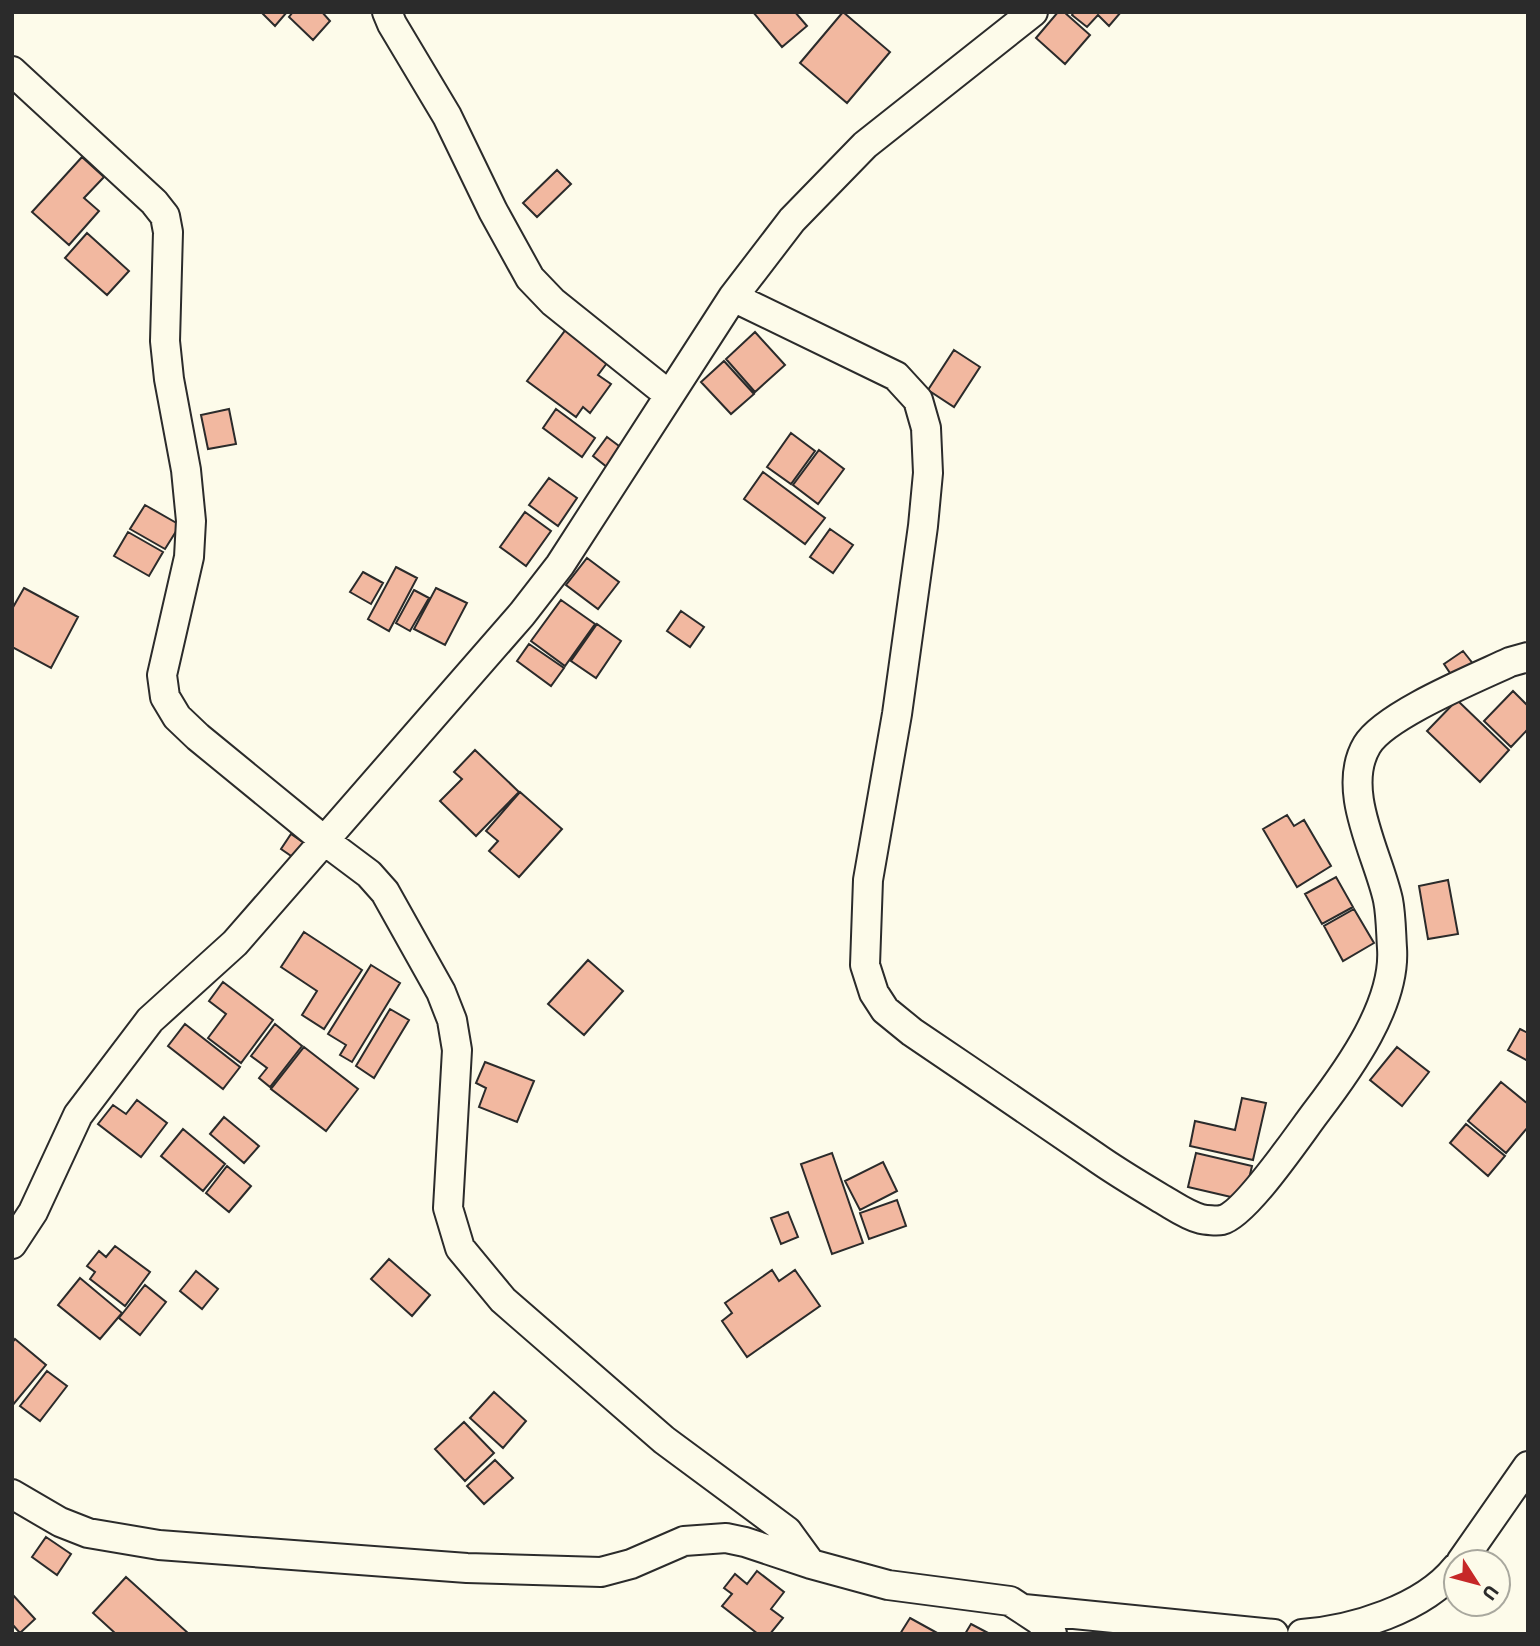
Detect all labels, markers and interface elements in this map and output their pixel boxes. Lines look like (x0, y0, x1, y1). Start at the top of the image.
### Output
north arrow (1442, 1548, 1512, 1618)
text: U (1477, 1581, 1504, 1605)

